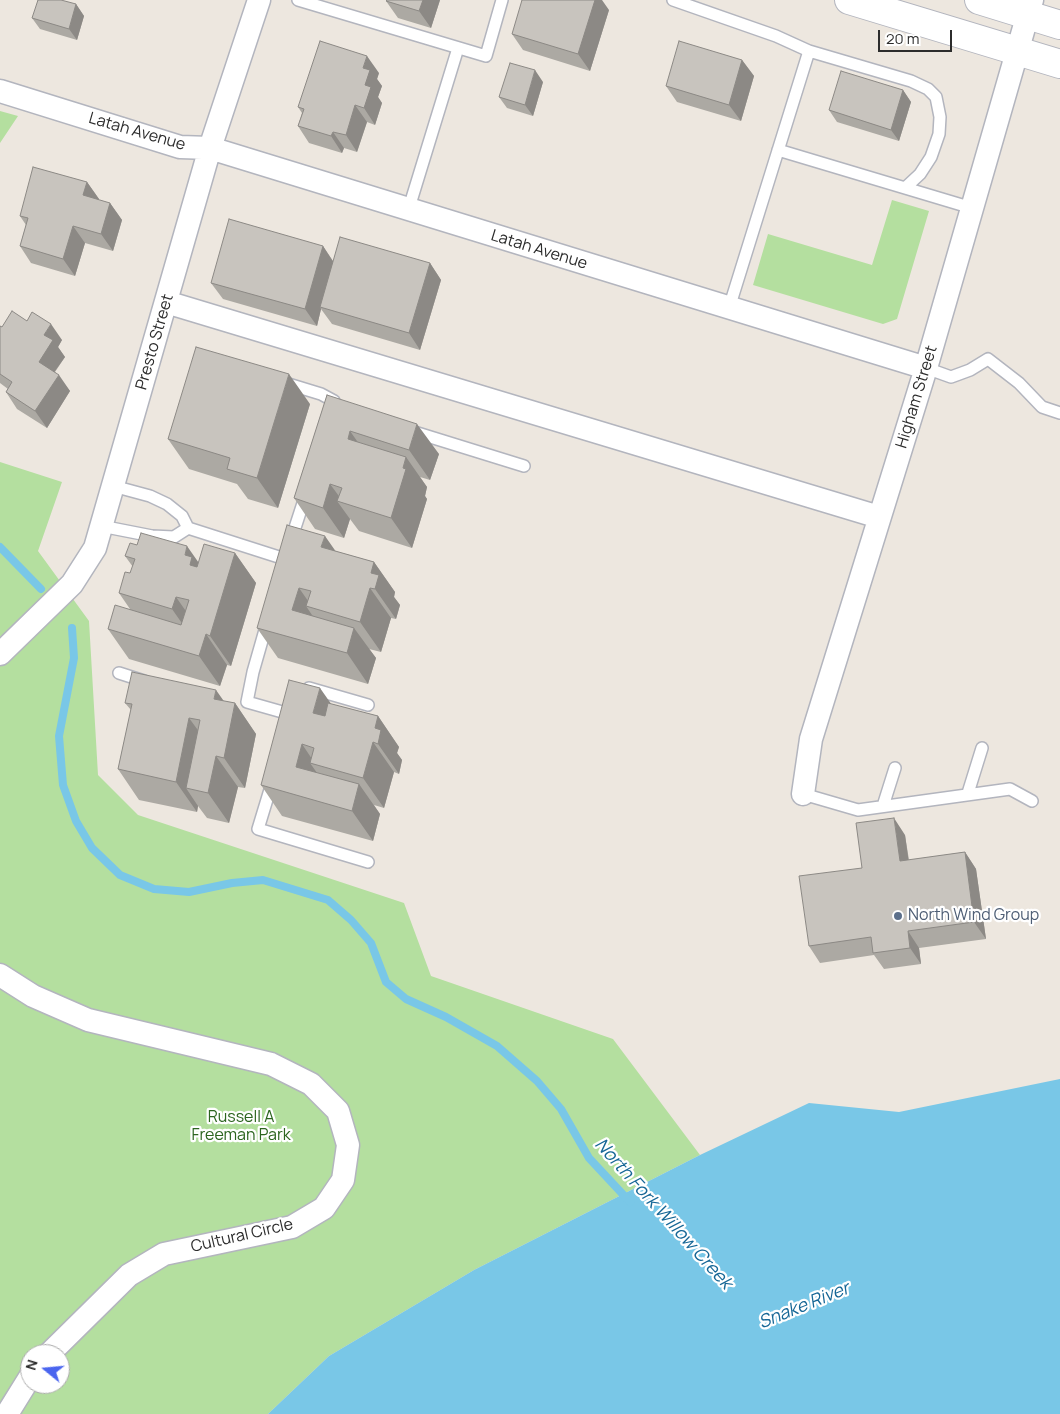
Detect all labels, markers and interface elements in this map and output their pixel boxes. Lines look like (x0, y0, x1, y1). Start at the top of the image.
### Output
scale bar (880, 20, 954, 52)
text: 20 m (886, 28, 919, 49)
street label: Latah Avenue (86, 109, 188, 155)
street label: Latah Avenue (488, 226, 590, 274)
street label: Presto Street (132, 292, 178, 392)
street label: Higham Street (892, 343, 942, 451)
place label: North Wind Group (908, 906, 1039, 926)
marker: North Wind Group (892, 910, 904, 922)
park label: Russell A Freeman Park (191, 1108, 291, 1146)
water label: North Fork Willow Creek (590, 1134, 736, 1294)
street label: Cultural Circle (189, 1215, 295, 1257)
water label: Snake River (755, 1278, 853, 1334)
north arrow (20, 1344, 70, 1394)
text: N (21, 1357, 42, 1372)

